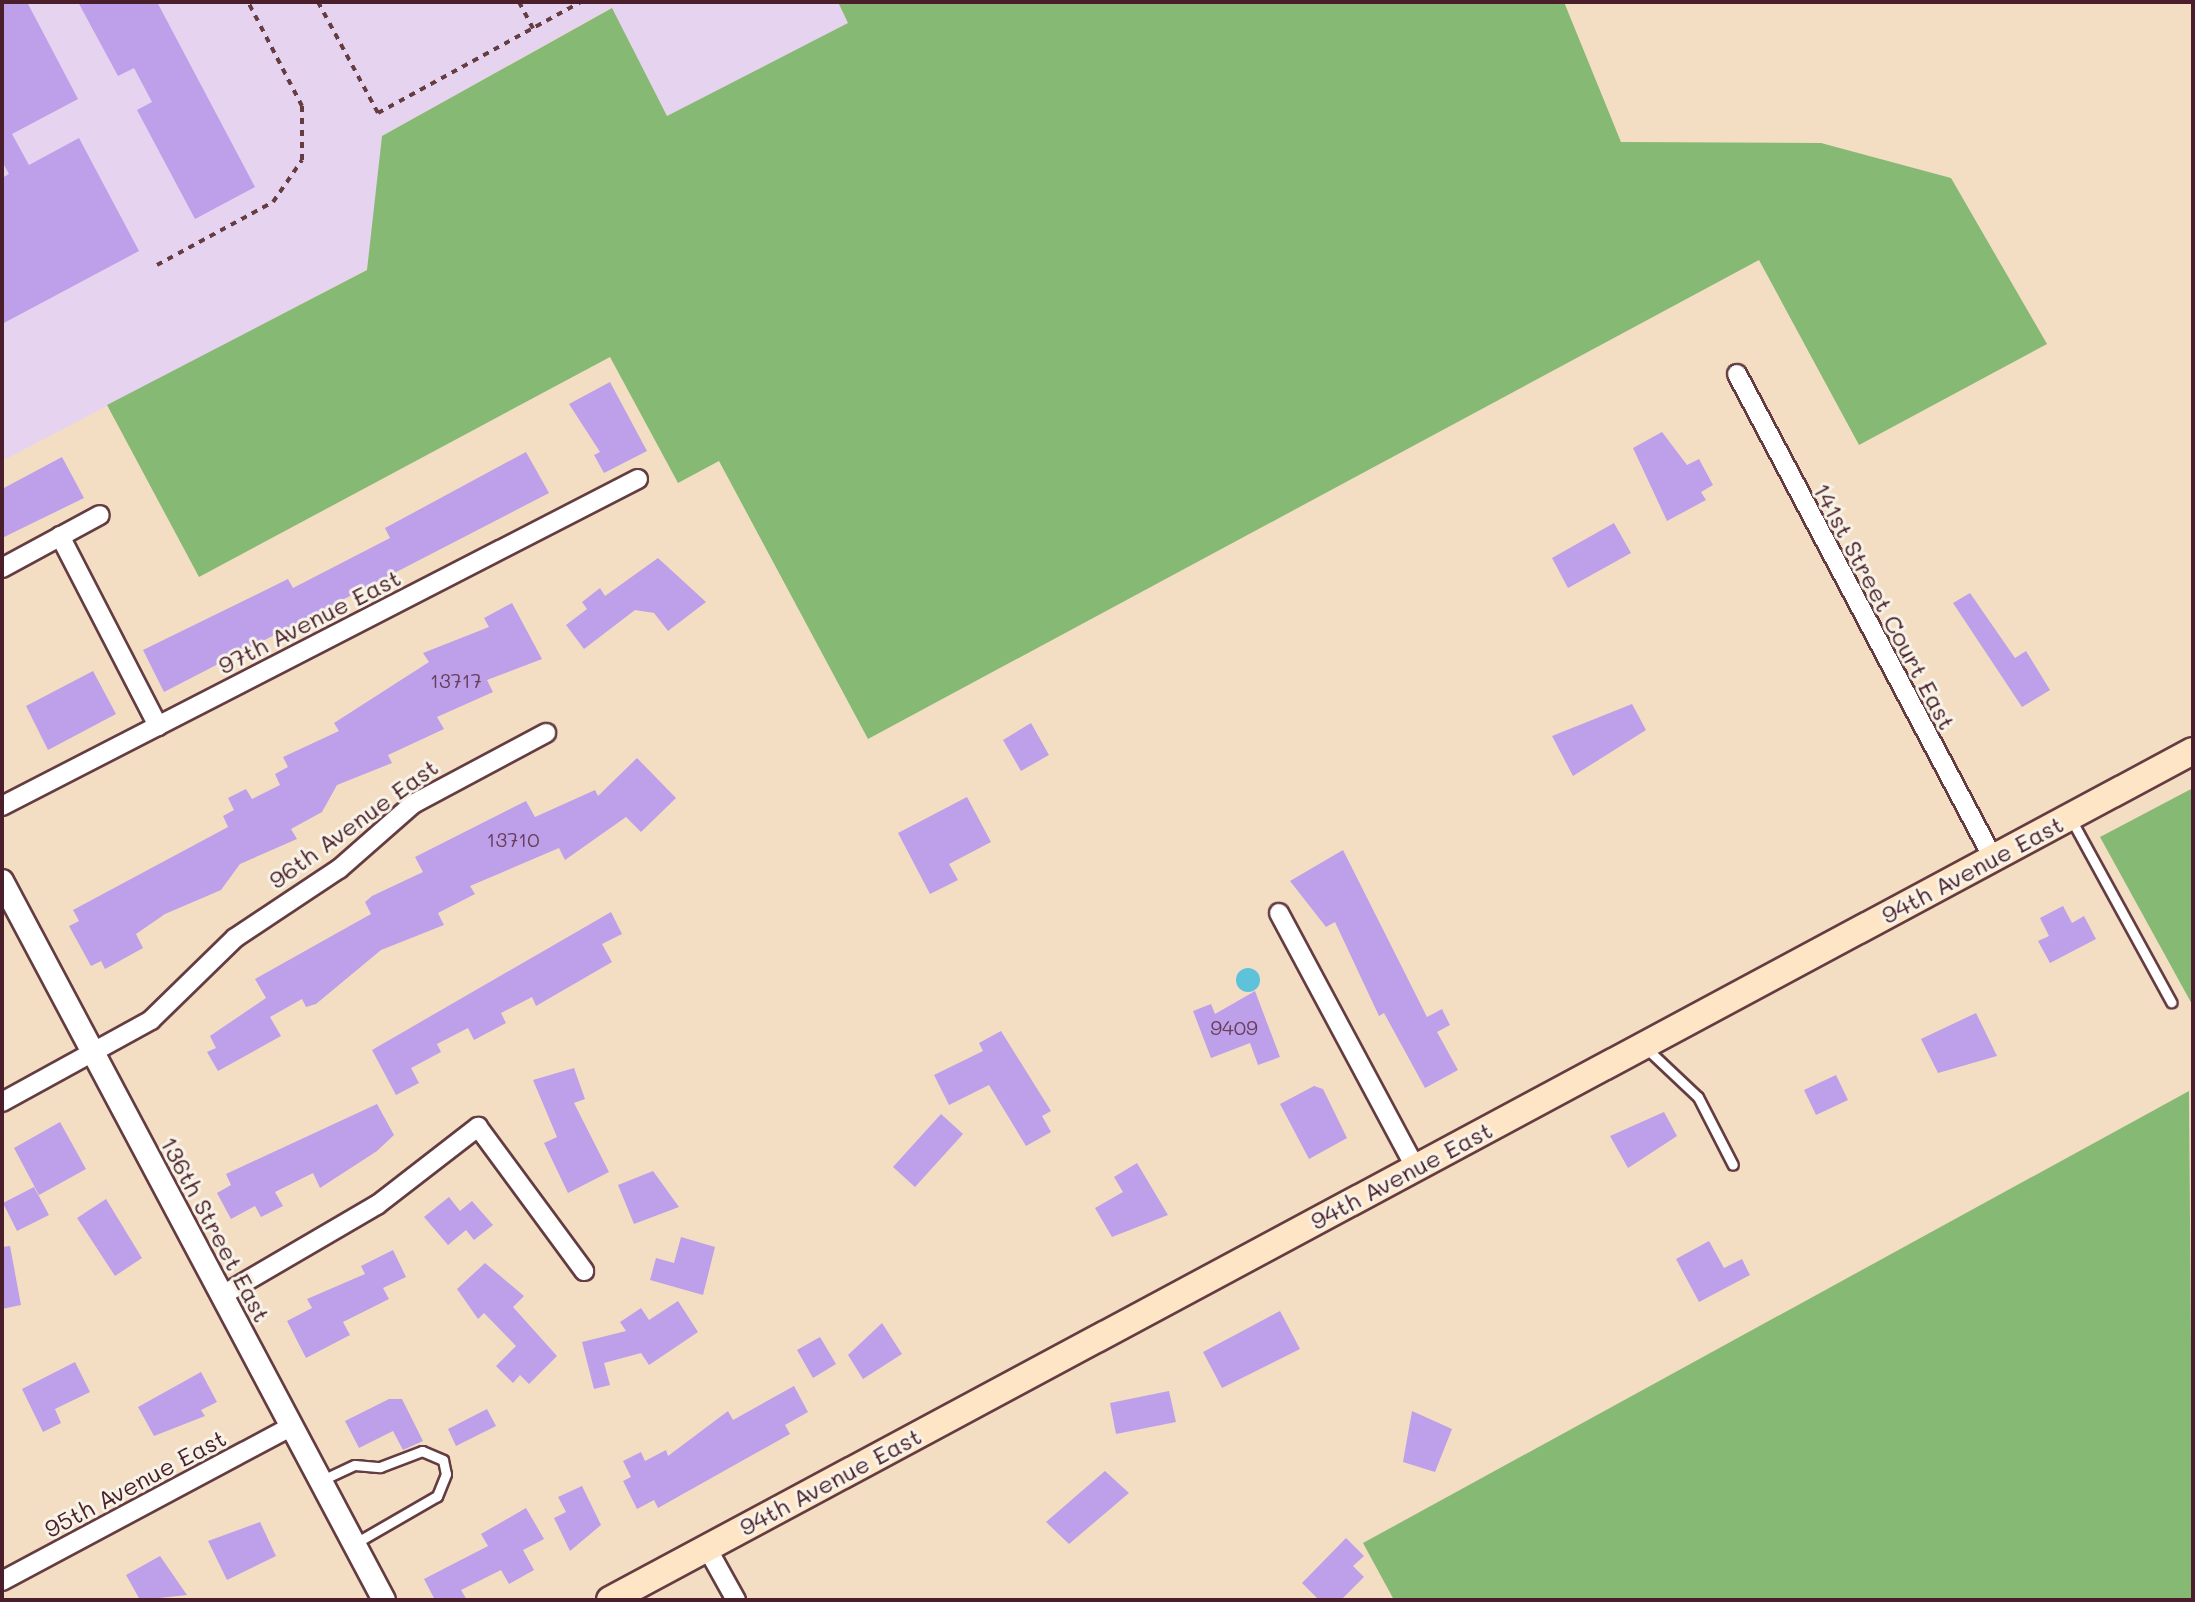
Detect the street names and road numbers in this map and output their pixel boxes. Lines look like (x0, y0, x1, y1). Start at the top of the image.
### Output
street label: 141st Street Court East (1808, 478, 1962, 734)
street label: 97th Avenue East (213, 563, 405, 679)
street label: 96th Avenue East (263, 752, 443, 894)
street label: 94th Avenue East (1876, 809, 2068, 929)
street label: 94th Avenue East (1305, 1115, 1497, 1235)
street label: 136th Street East (155, 1131, 277, 1327)
street label: 94th Avenue East (734, 1421, 926, 1541)
street label: 95th Avenue East (39, 1423, 231, 1543)

